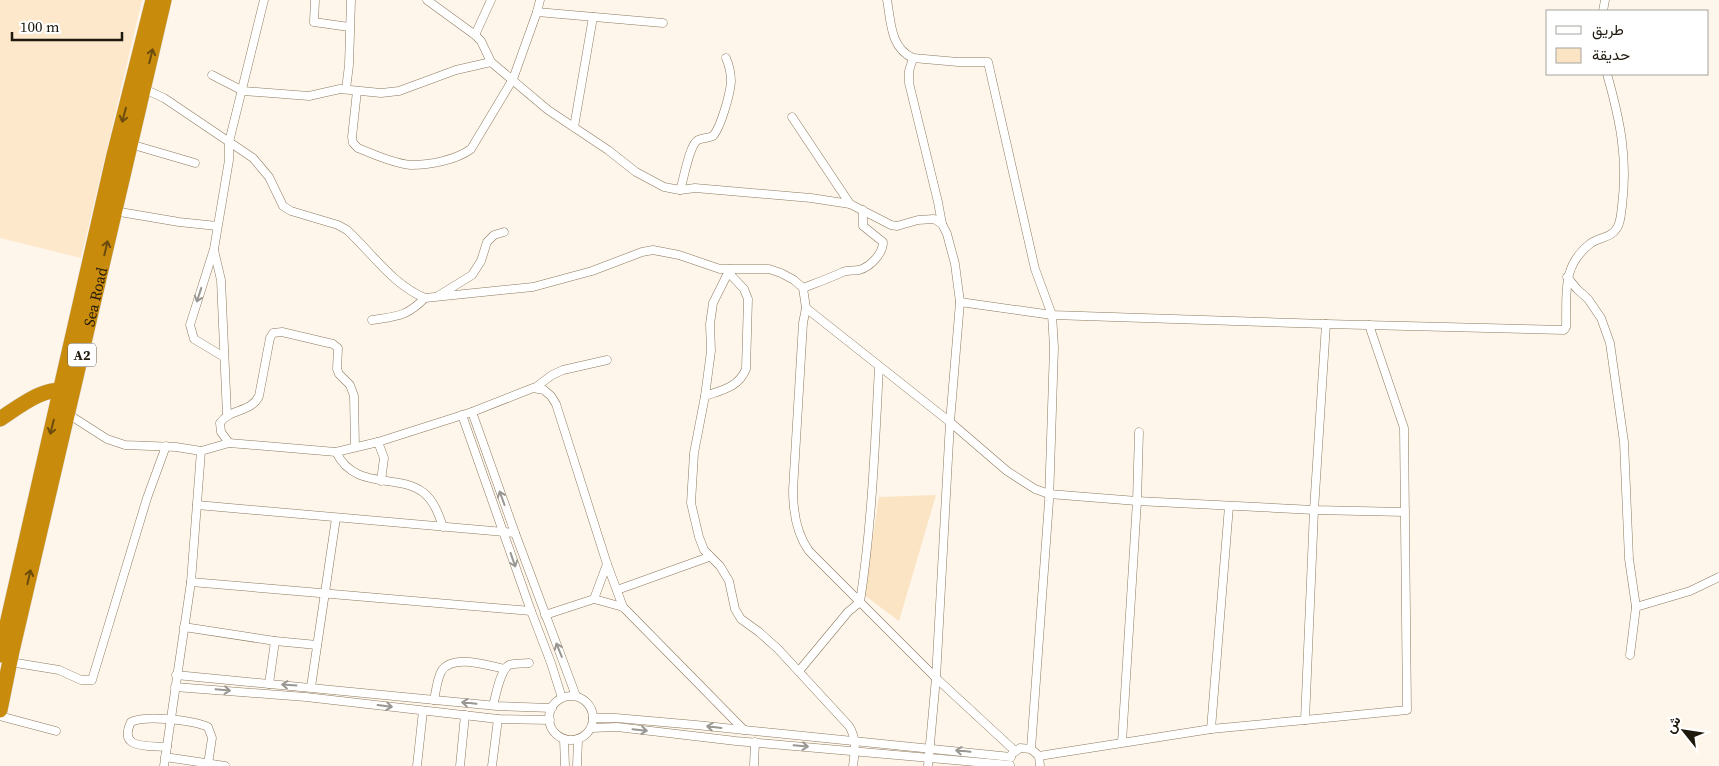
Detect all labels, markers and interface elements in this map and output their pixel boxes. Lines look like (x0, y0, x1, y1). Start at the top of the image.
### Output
scale bar (12, 10, 122, 42)
legend (1546, 10, 1709, 75)
text: 100 m (20, 16, 60, 37)
text: طريق (1592, 19, 1624, 40)
text: حديقة (1592, 44, 1630, 65)
one-way arrow (147, 49, 156, 65)
one-way arrow (119, 107, 128, 123)
one-way arrow (102, 241, 111, 257)
street label: Sea Road (78, 264, 112, 329)
one-way arrow (194, 287, 203, 302)
road number: A2 (68, 344, 96, 366)
one-way arrow (47, 418, 56, 434)
one-way arrow (497, 491, 506, 507)
one-way arrow (509, 551, 518, 567)
one-way arrow (25, 570, 34, 586)
one-way arrow (554, 643, 563, 659)
one-way arrow (282, 681, 298, 690)
one-way arrow (215, 686, 231, 695)
one-way arrow (461, 698, 477, 708)
one-way arrow (377, 701, 393, 711)
north arrow (1659, 706, 1709, 756)
text: ش (1660, 712, 1686, 737)
one-way arrow (706, 722, 722, 732)
one-way arrow (631, 725, 647, 735)
one-way arrow (793, 741, 809, 751)
one-way arrow (955, 746, 971, 756)

